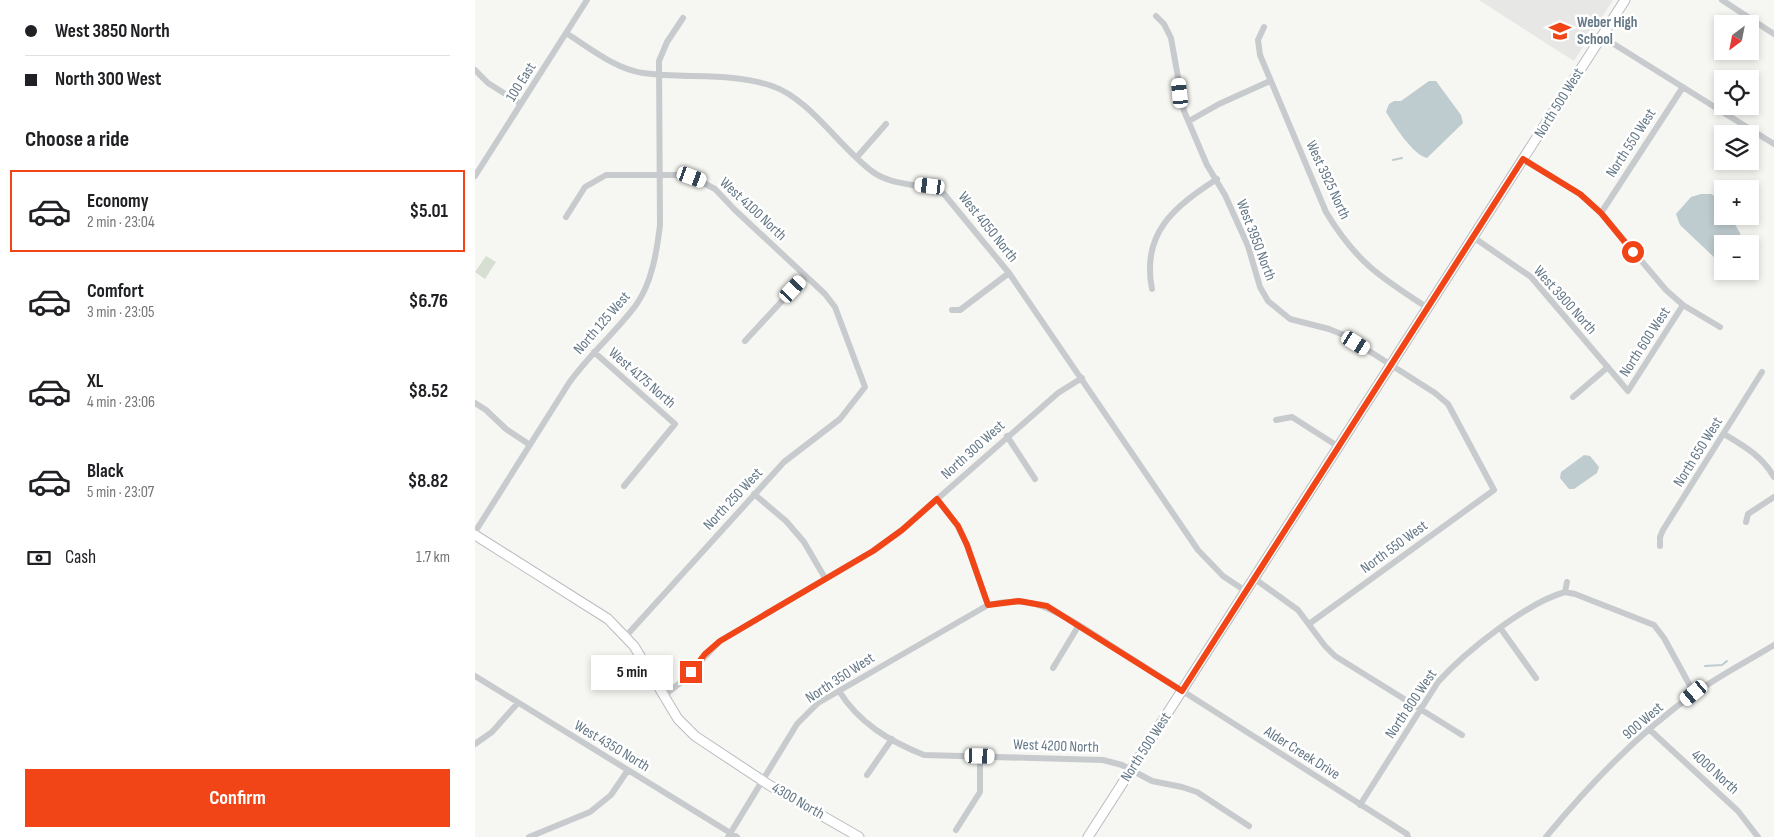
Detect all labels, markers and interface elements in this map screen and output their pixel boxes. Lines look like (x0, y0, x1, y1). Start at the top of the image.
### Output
place label: Weber High School (1577, 13, 1637, 49)
north arrow (1714, 15, 1759, 60)
map controls (1714, 15, 1759, 280)
school or university icon: Weber High School (1547, 18, 1573, 44)
text: West 3850 North (55, 20, 170, 43)
street label: 100 East (502, 59, 541, 105)
street label: North 500 West (1530, 64, 1588, 142)
text: North 300 West (55, 68, 161, 91)
button: locate (1714, 70, 1759, 115)
car (1170, 77, 1189, 109)
street label: North 550 West (1602, 105, 1661, 181)
button: layers (1714, 125, 1759, 170)
text: Choose a ride (25, 126, 129, 153)
street label: West 3925 North (1301, 138, 1355, 222)
car (675, 165, 708, 189)
street label: West 4100 North (716, 173, 790, 245)
car (914, 177, 945, 195)
button: + (1714, 180, 1759, 225)
street label: West 4050 North (954, 188, 1022, 266)
icon: car (27, 189, 72, 234)
text: Economy (87, 190, 149, 213)
street label: West 3950 North (1232, 197, 1280, 283)
text: $5.01 (410, 200, 448, 223)
text: 2 min · 23:04 (87, 213, 155, 232)
button: − (1714, 235, 1759, 280)
route start (1622, 241, 1644, 263)
street label: West 3900 North (1529, 262, 1601, 338)
car (777, 273, 808, 305)
icon: car (27, 279, 72, 324)
text: Comfort (87, 280, 144, 303)
street label: North 125 West (569, 287, 635, 358)
text: $6.76 (409, 290, 448, 313)
text: 3 min · 23:05 (87, 303, 155, 322)
street label: North 600 West (1615, 303, 1675, 381)
car (1339, 329, 1372, 357)
street label: West 4175 North (604, 344, 680, 412)
icon: car (27, 369, 72, 414)
text: XL (87, 370, 103, 393)
text: $8.52 (408, 380, 448, 403)
text: 4 min · 23:06 (87, 393, 155, 412)
street label: North 650 West (1669, 413, 1727, 490)
street label: North 300 West (937, 416, 1009, 484)
icon: car (27, 459, 72, 504)
text: Black (87, 460, 124, 483)
street label: North 250 West (699, 464, 767, 534)
text: $8.82 (408, 470, 448, 493)
text: 5 min · 23:07 (87, 483, 154, 502)
street label: North 550 West (1357, 516, 1432, 578)
icon: cash (25, 544, 53, 572)
text: Cash (65, 546, 96, 569)
text: 1.7 km (416, 548, 450, 567)
street label: North 350 West (802, 648, 878, 707)
callout: 5 min (591, 654, 673, 690)
route end (680, 661, 702, 683)
text: 5 min (617, 663, 647, 682)
street label: North 800 West (1381, 665, 1441, 742)
car (1677, 678, 1710, 708)
street label: 900 West (1619, 698, 1668, 744)
street label: North 500 West (1117, 708, 1176, 785)
street label: West 4350 North (571, 716, 653, 776)
street label: Alder Creek Drive (1260, 722, 1344, 784)
street label: West 4200 North (1013, 735, 1099, 757)
street label: 4000 North (1687, 746, 1743, 798)
car (964, 748, 995, 764)
button: Confirm (25, 769, 450, 827)
street label: 4300 North (768, 778, 828, 824)

